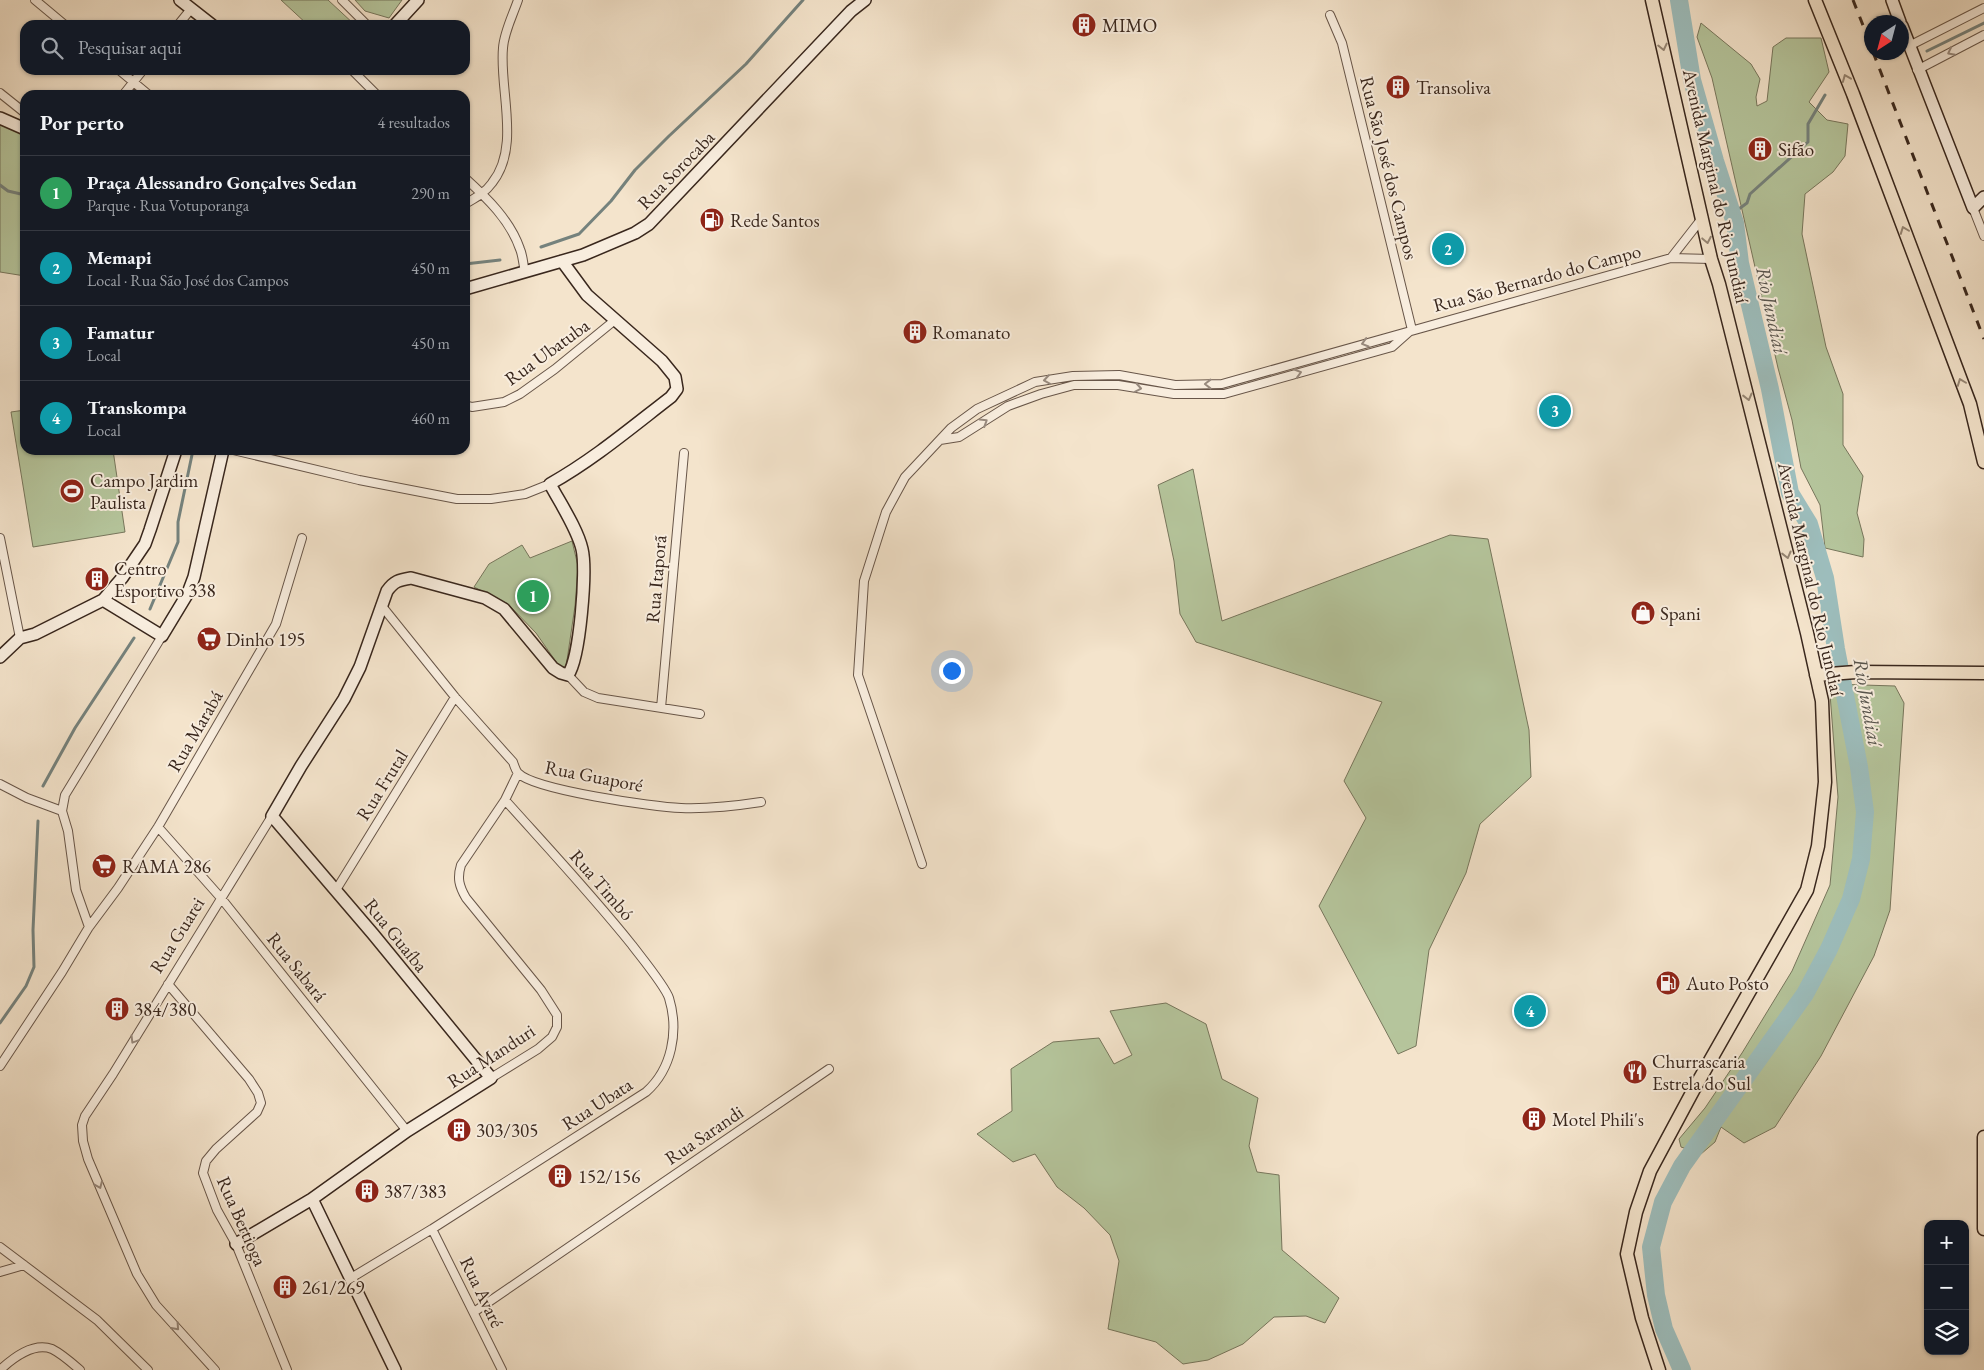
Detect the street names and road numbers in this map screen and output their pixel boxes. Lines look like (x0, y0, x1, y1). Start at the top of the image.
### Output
street label: Avenida Marginal do Rio Jundiaí (1677, 66, 1755, 306)
street label: Rua São José dos Campos (1354, 74, 1424, 262)
street label: Rua Sorocaba (632, 125, 720, 215)
street label: Rua São Bernardo do Campo (1430, 238, 1644, 318)
street label: Rua Ubatuba (500, 313, 595, 391)
street label: Avenida Marginal do Rio Jundiaí (1772, 459, 1850, 699)
street label: Rua Itaporã (640, 534, 672, 624)
street label: Rua Marabá (162, 685, 229, 776)
street label: Rua Frutal (350, 744, 414, 825)
street label: Rua Guaporé (543, 754, 645, 798)
street label: Rua Timbó (564, 844, 640, 926)
street label: Rua Guarei (144, 892, 210, 978)
street label: Rua Guaíba (359, 893, 434, 977)
street label: Rua Sabará (261, 927, 333, 1007)
street label: Rua Manduri (442, 1018, 540, 1094)
street label: Rua Ubata (557, 1072, 637, 1136)
street label: Rua Sarandi (660, 1099, 748, 1170)
street label: Rua Bertioga (211, 1172, 273, 1270)
street label: Rua Avaré (454, 1252, 510, 1332)

